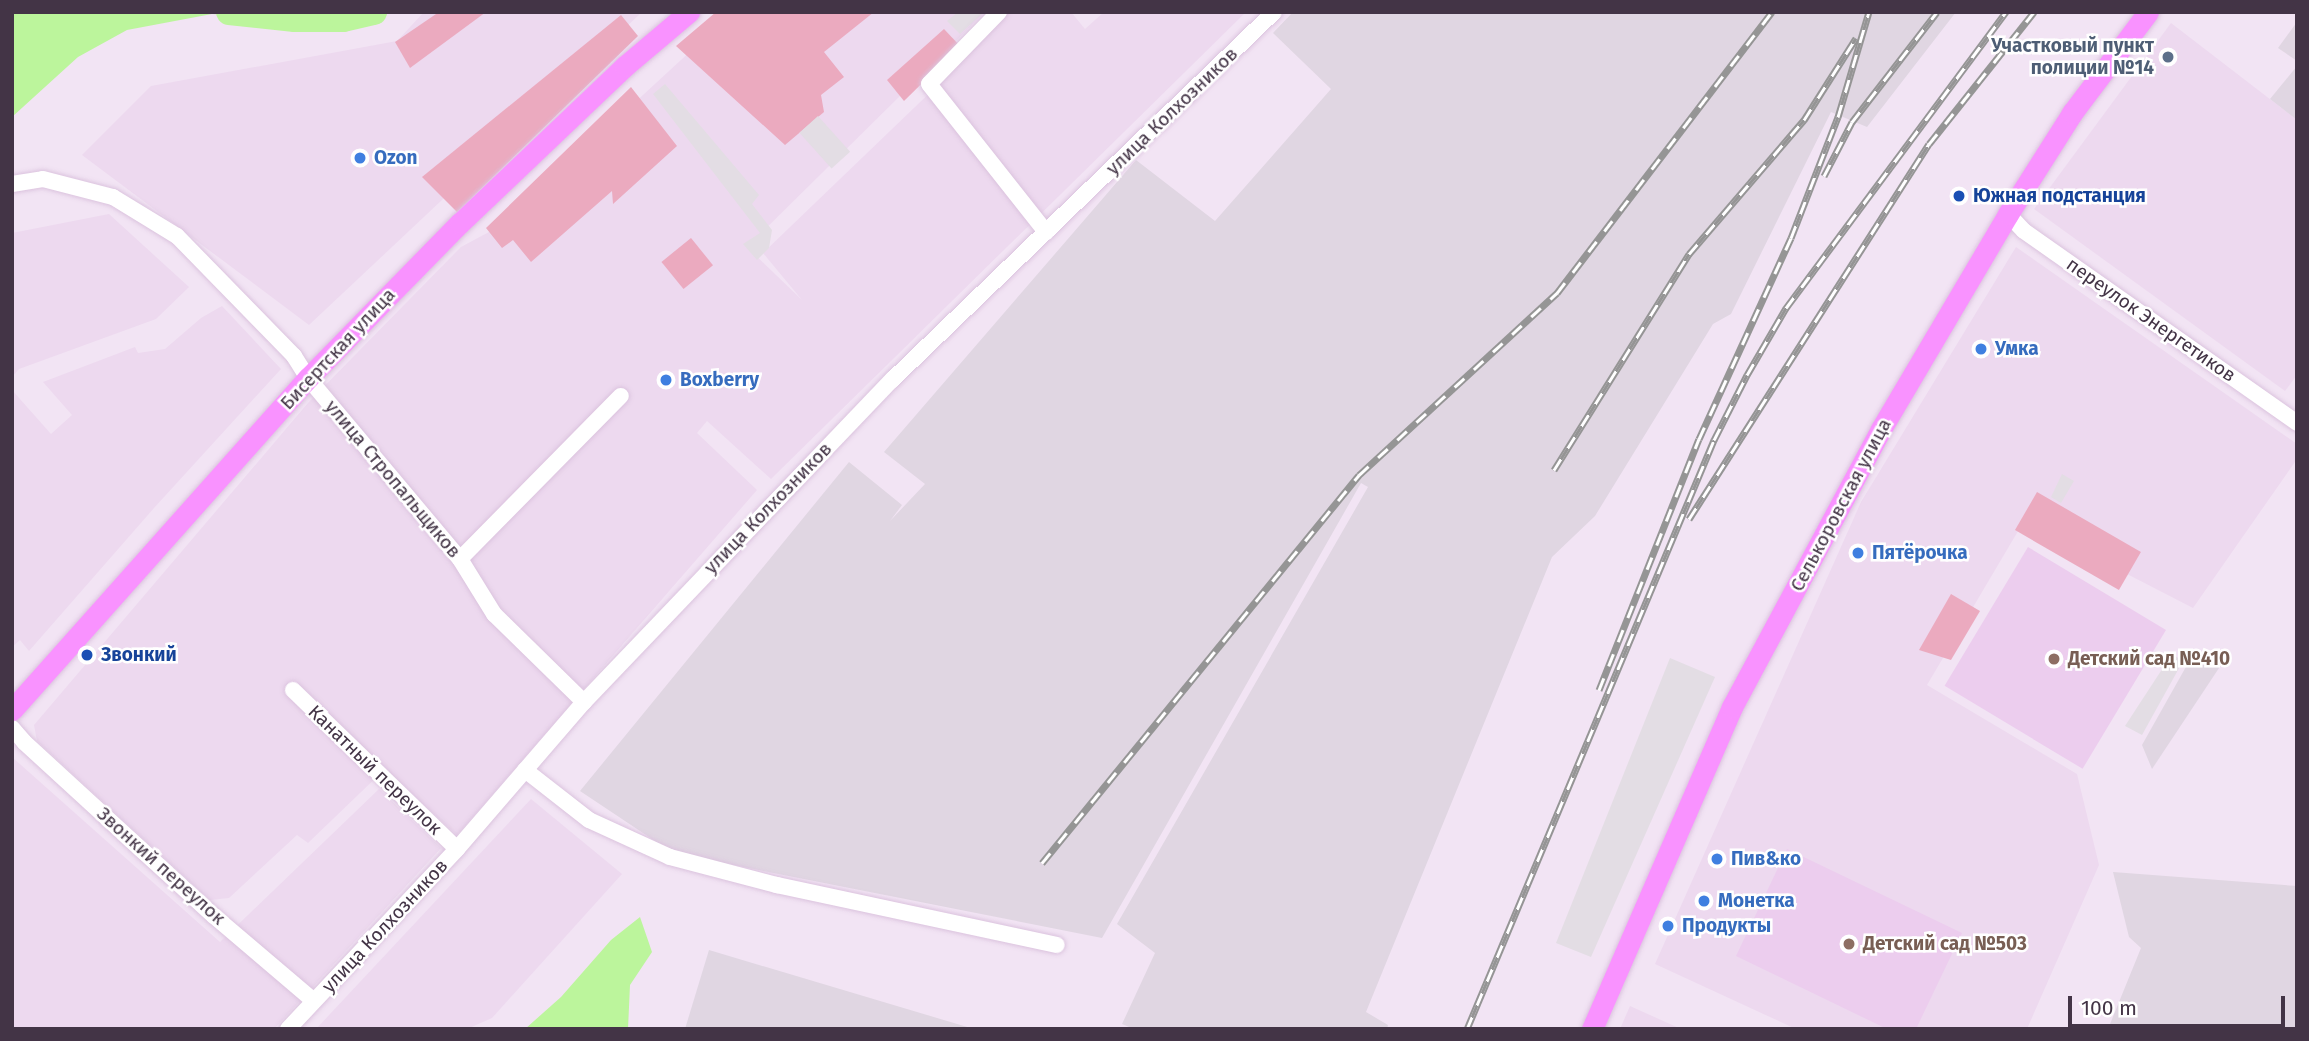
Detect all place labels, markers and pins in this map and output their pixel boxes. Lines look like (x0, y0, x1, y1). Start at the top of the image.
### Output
place label: Участковый пункт полиции №14 (1991, 35, 2154, 79)
marker: Участковый пункт полиции №14 (2160, 49, 2176, 65)
place label: Ozon (374, 147, 418, 169)
marker: Ozon (352, 150, 368, 166)
place label: Южная подстанция (1973, 185, 2146, 207)
marker: Южная подстанция (1951, 188, 1967, 204)
place label: Умка (1995, 338, 2039, 360)
marker: Умка (1973, 341, 1989, 357)
place label: Boxberry (680, 369, 759, 391)
marker: Boxberry (658, 372, 674, 388)
place label: Пятёрочка (1872, 542, 1968, 564)
marker: Пятёрочка (1850, 545, 1866, 561)
place label: Звонкий (101, 644, 177, 666)
marker: Звонкий (79, 647, 95, 663)
place label: Детский сад №410 (2068, 648, 2230, 670)
marker: Детский сад №410 (2046, 651, 2062, 667)
place label: Пив&ко (1731, 848, 1801, 870)
marker: Пив&ко (1709, 851, 1725, 867)
place label: Монетка (1718, 890, 1795, 912)
marker: Монетка (1696, 893, 1712, 909)
place label: Продукты (1682, 915, 1771, 937)
marker: Продукты (1660, 918, 1676, 934)
place label: Детский сад №503 (1863, 933, 2027, 955)
marker: Детский сад №503 (1841, 936, 1857, 952)

